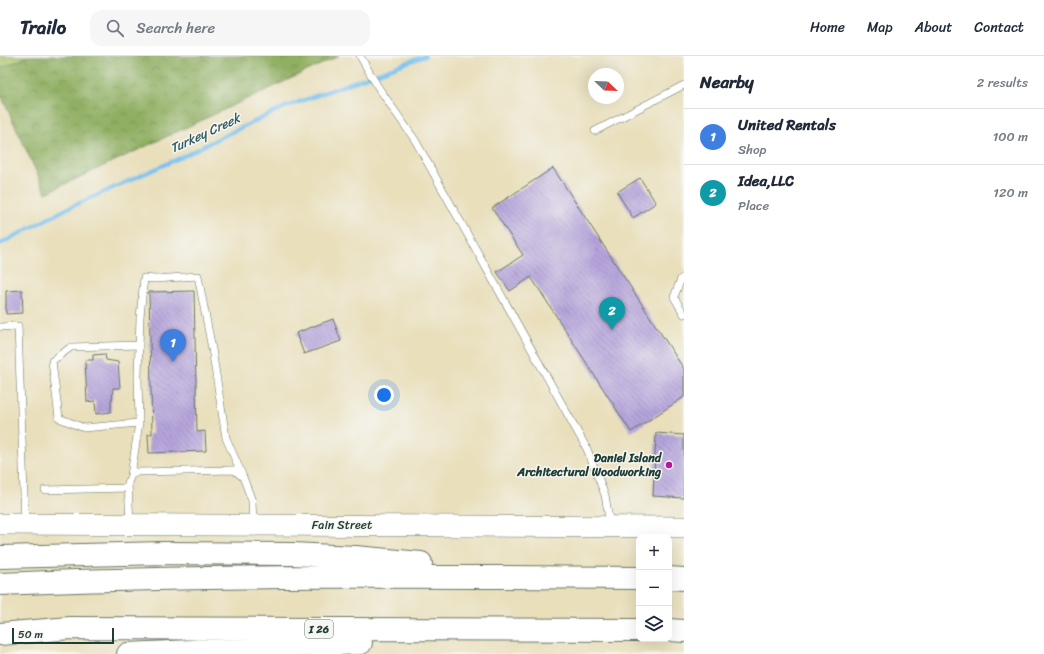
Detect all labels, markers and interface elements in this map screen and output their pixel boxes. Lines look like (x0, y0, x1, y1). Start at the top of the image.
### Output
search box (90, 10, 370, 46)
text: Trailo (20, 11, 66, 44)
text: Search here (136, 15, 215, 41)
text: Home (810, 15, 845, 40)
text: Map (867, 15, 893, 40)
text: About (915, 15, 952, 40)
text: Contact (974, 15, 1024, 40)
icon: search (104, 17, 126, 39)
text: Nearby (700, 67, 754, 97)
north arrow (588, 68, 624, 104)
text: 2 results (977, 71, 1028, 94)
water label: Turkey Creek (166, 106, 246, 159)
text: United Rentals (738, 112, 836, 138)
text: 1 (710, 125, 716, 148)
text: 100 m (993, 125, 1028, 148)
text: Shop (738, 138, 766, 161)
text: Idea,LLC (738, 168, 794, 194)
text: 2 (709, 181, 717, 204)
text: 120 m (993, 181, 1028, 204)
text: Place (738, 194, 769, 217)
pin: 2 (599, 297, 625, 330)
pin: 1 (160, 329, 186, 362)
your location (374, 385, 394, 405)
place label: Daniel Island Architectural Woodworking (516, 447, 663, 483)
marker: Daniel Island Architectural Woodworking (664, 460, 674, 470)
street label: Fain Street (312, 514, 372, 536)
map controls (636, 534, 672, 642)
button: + (636, 534, 672, 570)
button: − (636, 570, 672, 606)
button: layers (636, 606, 672, 642)
road number: I 26 (305, 620, 333, 638)
text: 50 m (18, 625, 43, 644)
scale bar (12, 626, 114, 645)

